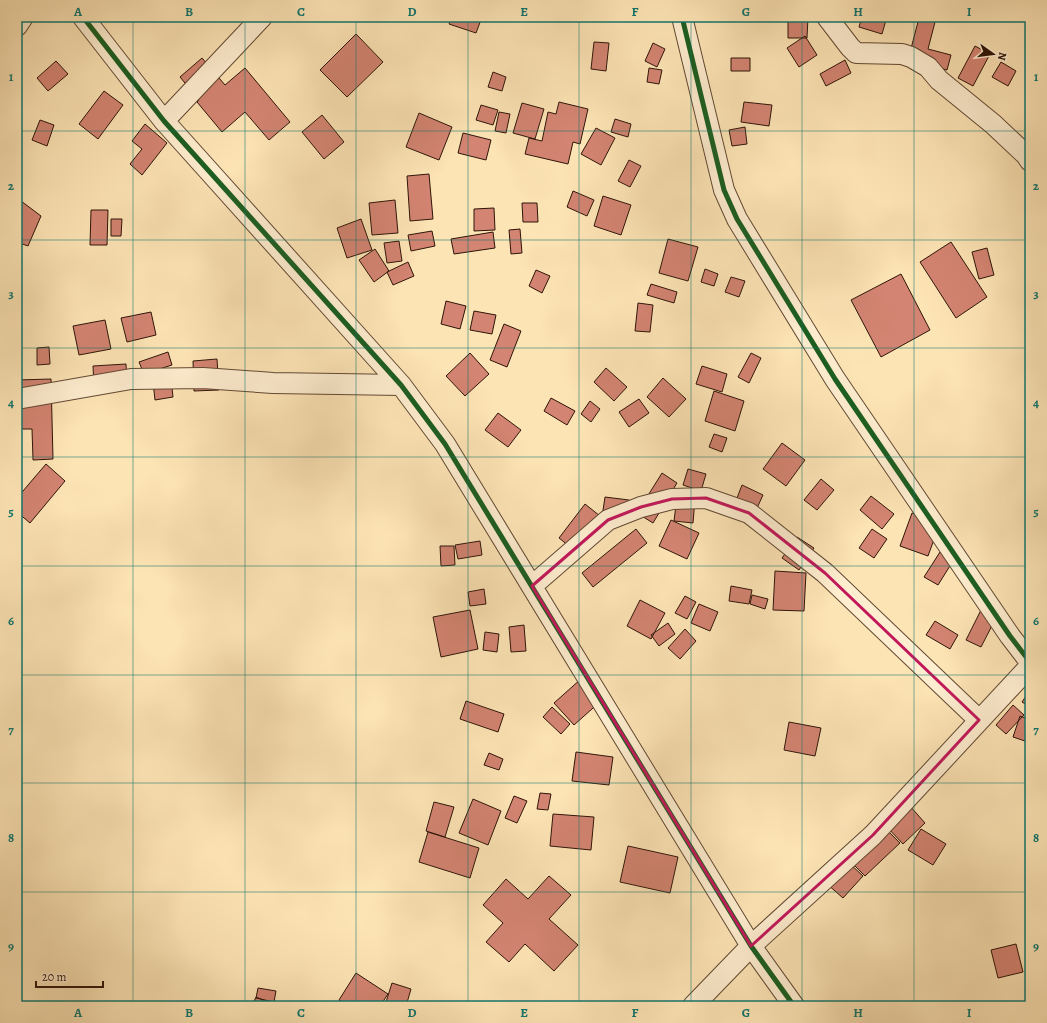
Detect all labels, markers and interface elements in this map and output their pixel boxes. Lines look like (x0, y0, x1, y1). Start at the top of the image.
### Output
text: A (73, 3, 83, 20)
text: B (185, 3, 193, 20)
text: C (297, 3, 305, 20)
text: D (407, 3, 417, 20)
text: E (520, 3, 528, 20)
text: F (632, 3, 639, 20)
text: G (742, 3, 750, 20)
text: H (853, 3, 863, 20)
text: I (967, 3, 972, 20)
north arrow (973, 34, 1013, 74)
text: N (994, 51, 1010, 62)
text: 1 (9, 68, 14, 85)
text: 1 (1034, 68, 1039, 85)
text: 2 (8, 177, 15, 194)
text: 2 (1033, 177, 1040, 194)
text: 3 (8, 285, 14, 302)
text: 3 (1033, 285, 1039, 302)
text: 4 (8, 394, 14, 411)
text: 4 (1033, 394, 1039, 411)
text: 5 (8, 503, 14, 520)
text: 5 (1033, 503, 1039, 520)
text: 6 (8, 612, 14, 629)
text: 6 (1033, 612, 1039, 629)
text: 7 (8, 721, 14, 738)
text: 7 (1033, 721, 1039, 738)
text: 8 (8, 829, 14, 846)
text: 8 (1033, 829, 1039, 846)
text: 9 (8, 938, 14, 955)
text: 9 (1033, 938, 1039, 955)
scale bar (36, 963, 103, 989)
text: 20 m (42, 969, 66, 985)
text: A (73, 1004, 83, 1021)
text: B (185, 1004, 193, 1021)
text: C (297, 1004, 305, 1021)
text: D (407, 1004, 417, 1021)
text: E (520, 1004, 528, 1021)
text: F (632, 1004, 639, 1021)
text: G (742, 1004, 750, 1021)
text: H (853, 1004, 863, 1021)
text: I (967, 1004, 972, 1021)

